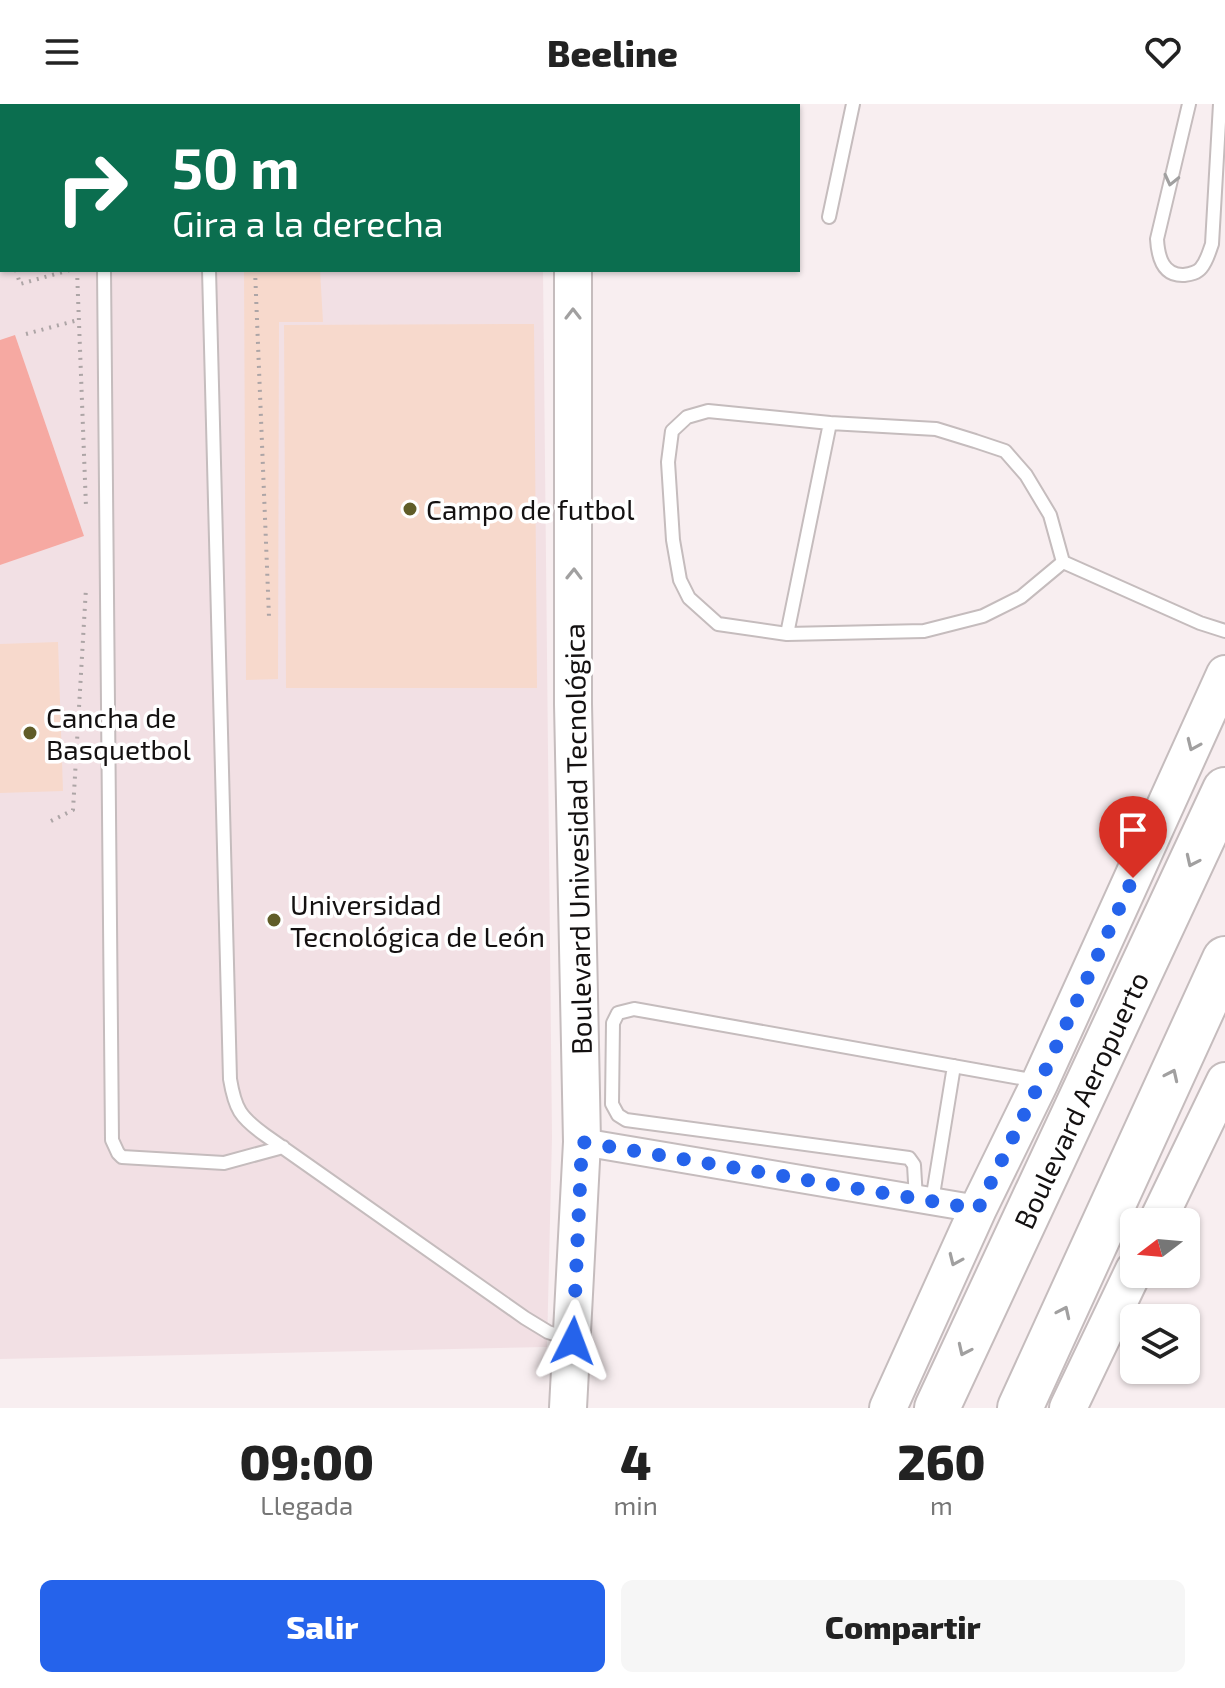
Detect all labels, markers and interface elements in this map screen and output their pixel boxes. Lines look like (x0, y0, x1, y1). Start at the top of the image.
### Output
icon: menu (40, 30, 84, 74)
icon: heart (1141, 30, 1185, 74)
text: Beeline (547, 31, 678, 74)
text: 50 m (172, 133, 300, 200)
icon: right (40, 136, 144, 240)
one-way arrow (1163, 172, 1180, 186)
text: Gira a la derecha (172, 201, 444, 244)
one-way arrow (565, 307, 582, 320)
place label: Campo de futbol (426, 492, 635, 526)
marker: Campo de futbol (401, 500, 419, 518)
one-way arrow (565, 567, 583, 580)
street label: Boulevard Univesidad Tecnológica (556, 623, 598, 1055)
place label: Cancha de Basquetbol (46, 700, 191, 766)
marker: Cancha de Basquetbol (21, 724, 39, 742)
one-way arrow (1187, 737, 1203, 751)
pin (1099, 796, 1167, 878)
icon: arrive (1111, 808, 1155, 852)
one-way arrow (1186, 852, 1202, 867)
place label: Universidad Tecnológica de León (290, 887, 545, 953)
marker: Universidad Tecnológica de León (265, 911, 283, 929)
street label: Boulevard Aeropuerto (1006, 966, 1155, 1234)
one-way arrow (1162, 1069, 1178, 1083)
north arrow (1120, 1208, 1200, 1288)
map controls (1120, 1208, 1200, 1384)
one-way arrow (949, 1252, 965, 1267)
position arrow (531, 1299, 615, 1383)
button: layers (1120, 1304, 1200, 1384)
one-way arrow (1054, 1305, 1070, 1320)
one-way arrow (958, 1342, 974, 1356)
text: 09:00 (239, 1432, 374, 1490)
text: 4 (620, 1432, 651, 1490)
text: 260 (897, 1432, 986, 1490)
text: Llegada (260, 1489, 353, 1520)
text: min (614, 1489, 658, 1520)
text: m (930, 1489, 953, 1520)
button: Salir (40, 1580, 605, 1672)
button: Compartir (621, 1580, 1185, 1672)

